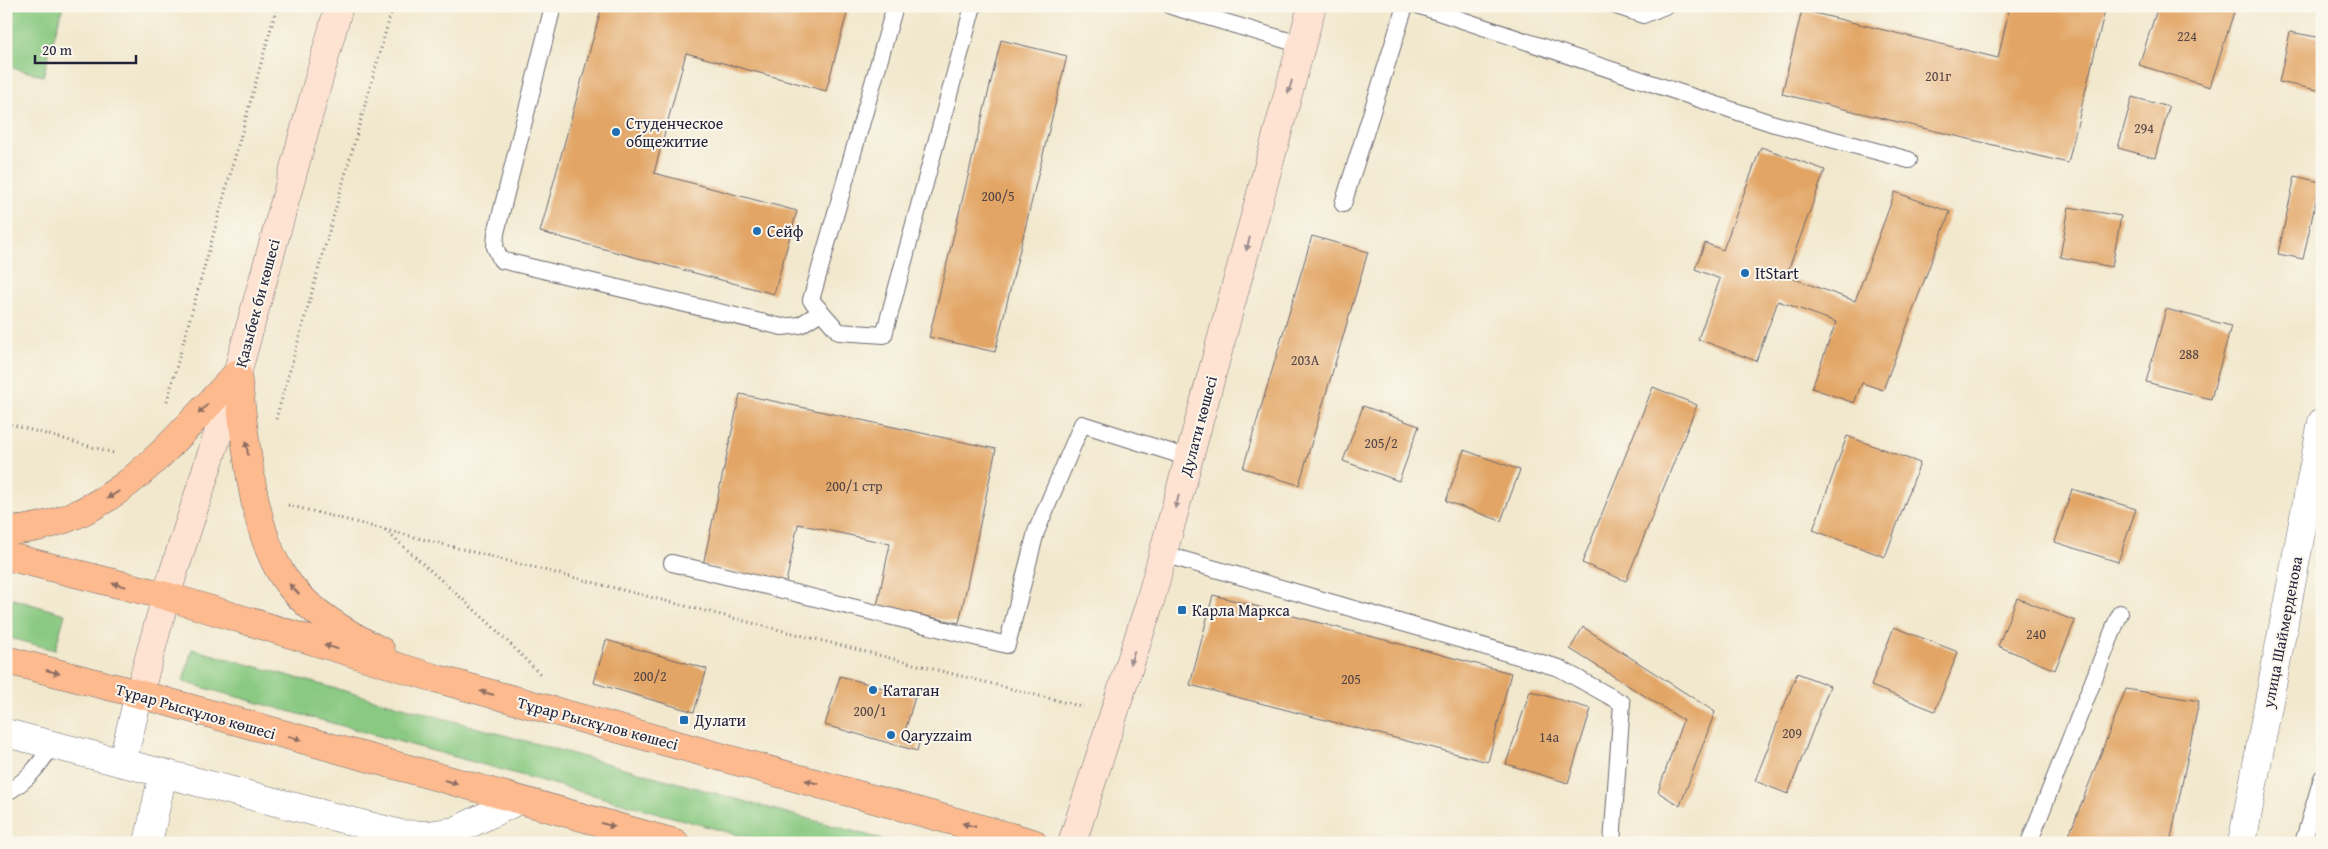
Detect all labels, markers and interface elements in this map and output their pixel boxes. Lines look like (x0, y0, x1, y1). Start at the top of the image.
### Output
house number: 224 (2177, 26, 2197, 46)
scale bar (35, 32, 136, 64)
text: 20 m (42, 39, 73, 60)
house number: 201г (1925, 66, 1951, 86)
one-way arrow (1286, 80, 1294, 95)
place label: Студенческое общежитие (626, 111, 723, 153)
house number: 294 (2134, 118, 2154, 138)
marker: Студенческое общежитие (610, 126, 622, 138)
house number: 200/5 (981, 186, 1015, 206)
place label: Сейф (767, 219, 804, 243)
marker: Сейф (751, 225, 763, 237)
street label: Қазыбек би көшесі (228, 235, 286, 370)
one-way arrow (1243, 236, 1251, 251)
place label: ItStart (1755, 261, 1799, 285)
marker: ItStart (1739, 267, 1751, 279)
house number: 288 (2179, 344, 2199, 364)
house number: 203А (1291, 350, 1320, 370)
street label: Дулати көшесі (1173, 373, 1223, 480)
one-way arrow (197, 403, 209, 415)
house number: 205/2 (1364, 433, 1398, 453)
one-way arrow (243, 440, 251, 456)
house number: 200/1 стр (825, 476, 883, 496)
one-way arrow (107, 490, 120, 500)
one-way arrow (1173, 494, 1181, 509)
street label: улица Шаймерденова (2255, 554, 2309, 711)
one-way arrow (111, 580, 126, 588)
one-way arrow (288, 583, 300, 595)
place label: Карла Маркса (1192, 598, 1290, 622)
marker: Карла Маркса (1176, 604, 1188, 616)
house number: 240 (2026, 624, 2046, 644)
one-way arrow (323, 642, 338, 650)
one-way arrow (1128, 651, 1136, 666)
house number: 200/2 (633, 666, 667, 686)
one-way arrow (46, 668, 61, 676)
house number: 205 (1341, 669, 1361, 689)
street label: Тұрар Рыскұлов көшесі (113, 677, 279, 745)
place label: Катаган (883, 678, 939, 702)
marker: Катаган (867, 684, 879, 696)
one-way arrow (479, 688, 494, 696)
street label: Тұрар Рыскұлов көшесі (515, 690, 682, 756)
house number: 200/1 (853, 701, 887, 721)
place label: Дулати (693, 708, 747, 732)
marker: Дулати (678, 714, 690, 726)
place label: Qaryzzaim (901, 723, 972, 747)
house number: 209 (1782, 723, 1802, 743)
house number: 14а (1539, 727, 1559, 747)
marker: Qaryzzaim (885, 729, 897, 741)
one-way arrow (287, 734, 302, 742)
one-way arrow (443, 778, 459, 786)
one-way arrow (805, 778, 820, 786)
one-way arrow (600, 821, 615, 829)
one-way arrow (961, 821, 976, 829)

